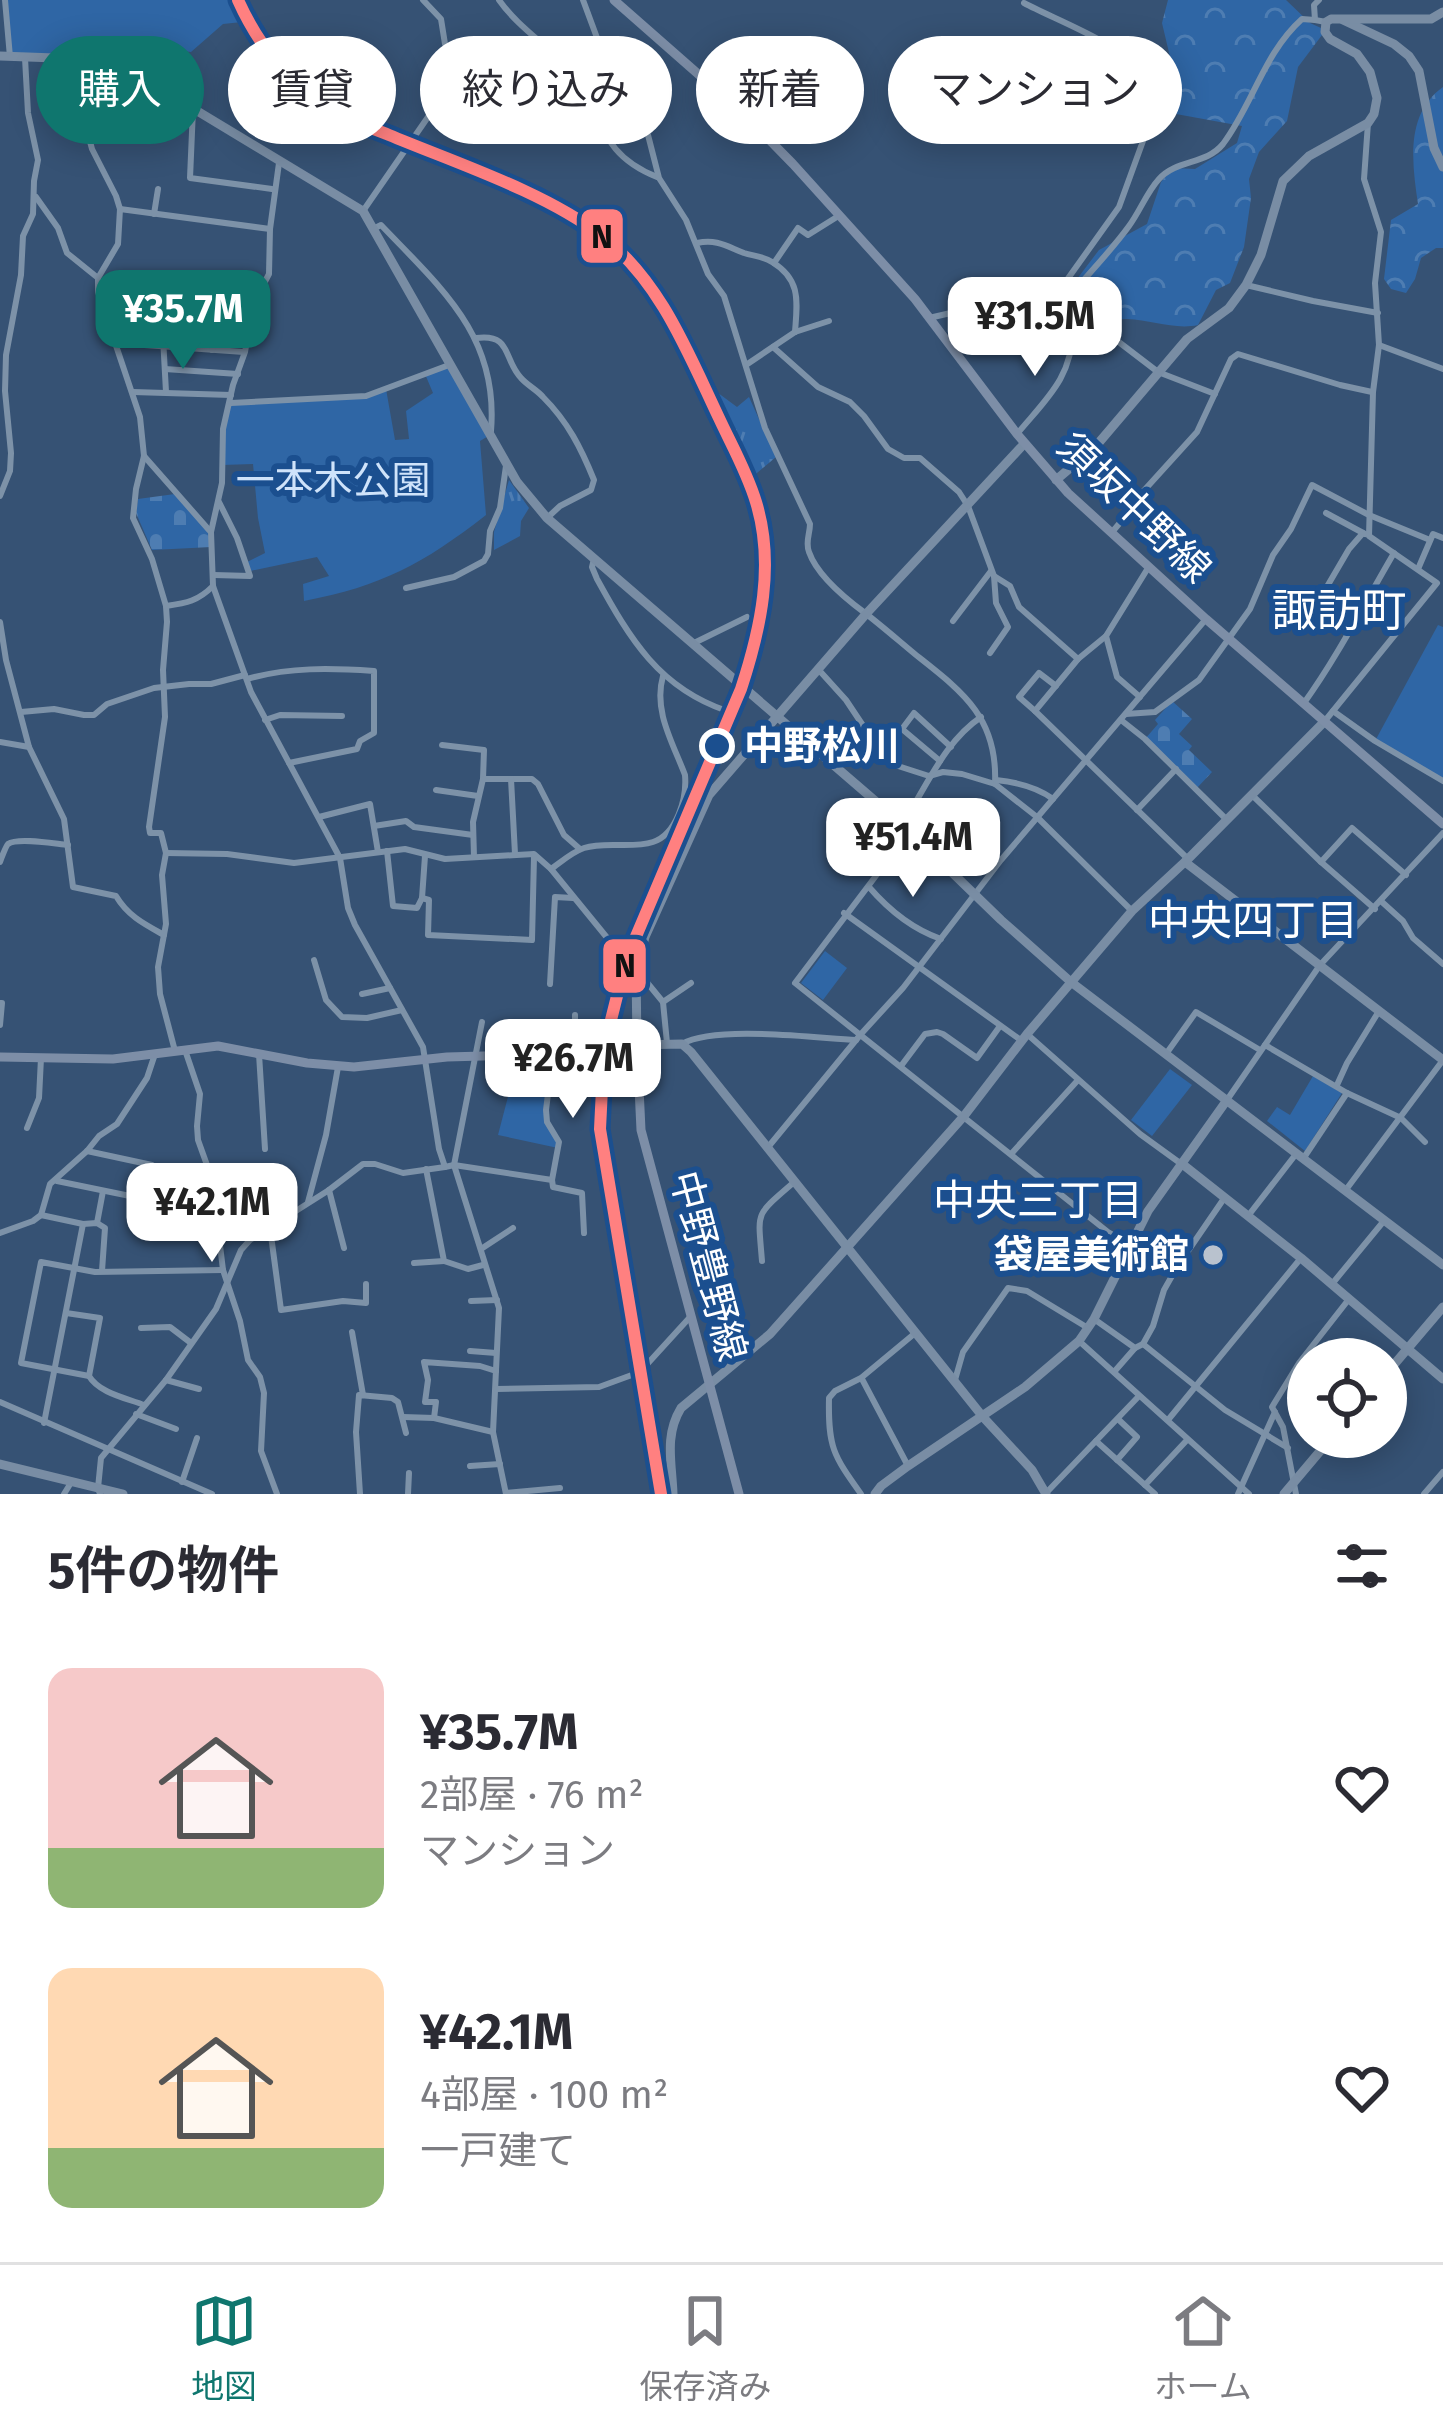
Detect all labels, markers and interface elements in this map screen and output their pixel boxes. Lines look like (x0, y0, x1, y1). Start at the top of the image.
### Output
chip: 購入 (36, 36, 204, 144)
chip: 賃貸 (228, 36, 396, 144)
chip: 絞り込み (420, 36, 672, 144)
chip: 新着 (696, 36, 864, 144)
chip: マンション (888, 36, 1182, 144)
line badge: N (579, 207, 625, 265)
text: N (591, 217, 613, 257)
pin: ¥35.7M (85, 270, 281, 372)
pin: ¥31.5M (937, 277, 1133, 379)
text: ¥35.7M (122, 286, 244, 332)
text: ¥31.5M (975, 293, 1095, 339)
street label: 須坂中野線 (1048, 424, 1220, 592)
park label: 一本木公園 (235, 458, 431, 504)
district label: 諏訪町 (1271, 584, 1407, 638)
place label: 中野松川 (744, 723, 900, 769)
marker: 中野松川 (701, 730, 733, 762)
pin: ¥51.4M (815, 798, 1011, 900)
text: ¥51.4M (853, 814, 973, 860)
district label: 中央四丁目 (1148, 896, 1358, 946)
line badge: N (601, 937, 648, 995)
text: N (614, 946, 636, 986)
pin: ¥26.7M (475, 1019, 671, 1121)
text: ¥26.7M (512, 1035, 634, 1081)
pin: ¥42.1M (114, 1163, 310, 1265)
street label: 中野豊野線 (661, 1166, 755, 1366)
district label: 中央三丁目 (933, 1176, 1143, 1226)
text: ¥42.1M (153, 1179, 271, 1225)
place label: 袋屋美術館 (994, 1232, 1189, 1278)
marker: 袋屋美術館 (1200, 1242, 1226, 1268)
map controls (1287, 1338, 1407, 1458)
button: locate (1287, 1338, 1407, 1458)
icon: filters (1329, 1533, 1395, 1599)
text: 5件の物件 (48, 1540, 279, 1602)
text: ¥35.7M (420, 1701, 578, 1763)
icon: home (144, 1716, 288, 1860)
icon: heart (1329, 1755, 1395, 1821)
text: 2部屋 · 76 m² (420, 1772, 644, 1818)
text: マンション (420, 1828, 615, 1874)
text: ¥42.1M (420, 2001, 573, 2063)
icon: home (144, 2016, 288, 2160)
icon: heart (1329, 2055, 1395, 2121)
text: 4部屋 · 100 m² (420, 2072, 668, 2118)
text: 一戸建て (420, 2128, 576, 2174)
tab: 地図 (191, 2288, 257, 2408)
tab: 保存済み (639, 2288, 771, 2408)
tab: ホーム (1154, 2288, 1252, 2408)

